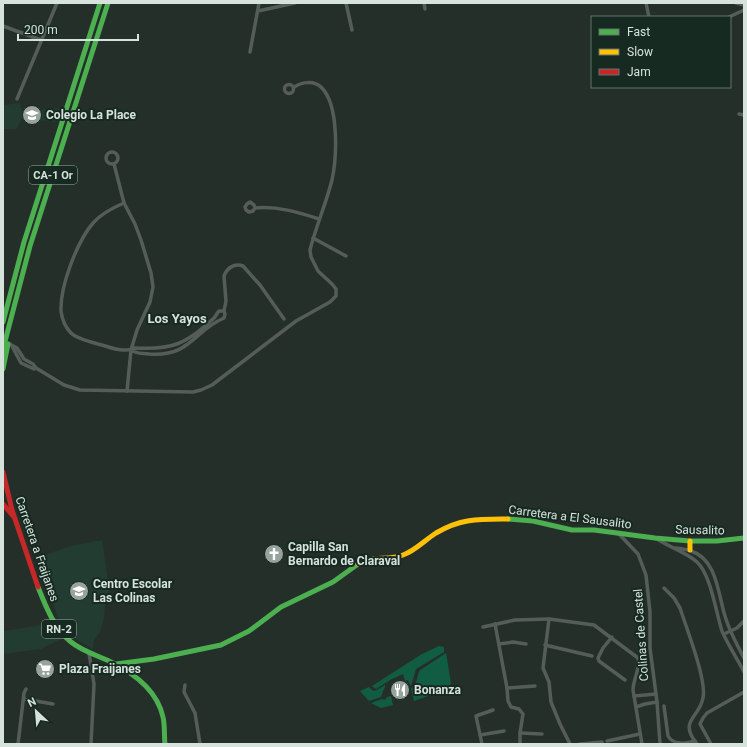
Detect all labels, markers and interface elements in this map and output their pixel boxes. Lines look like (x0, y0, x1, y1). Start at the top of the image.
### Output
scale bar (18, 16, 138, 42)
legend (591, 16, 731, 88)
text: 200 m (24, 23, 58, 37)
text: Fast (627, 25, 650, 39)
text: Slow (627, 45, 653, 59)
text: Jam (627, 65, 651, 79)
school or university icon: Colegio La Place (21, 104, 43, 126)
place label: Colegio La Place (46, 108, 137, 122)
road number: CA-1 Or (29, 166, 77, 184)
district label: Los Yayos (147, 311, 207, 326)
street label: Carretera a Fraijanes (12, 495, 62, 603)
street label: Carretera a El Sausalito (508, 502, 633, 532)
street label: Sausalito (675, 523, 725, 537)
place label: Capilla San Bernardo de Claraval (288, 540, 400, 568)
church icon: Capilla San Bernardo de Claraval (263, 543, 285, 565)
place label: Centro Escolar Las Colinas (93, 577, 173, 605)
school or university icon: Centro Escolar Las Colinas (68, 580, 90, 602)
street label: Colinas de Castel (631, 588, 651, 682)
road number: RN-2 (42, 620, 76, 638)
supermarket icon: Plaza Fraijanes (34, 658, 56, 680)
place label: Plaza Fraijanes (59, 662, 141, 676)
restaurant icon: Bonanza (389, 679, 411, 701)
place label: Bonanza (414, 683, 461, 697)
north arrow (16, 691, 56, 731)
text: N (25, 695, 38, 710)

